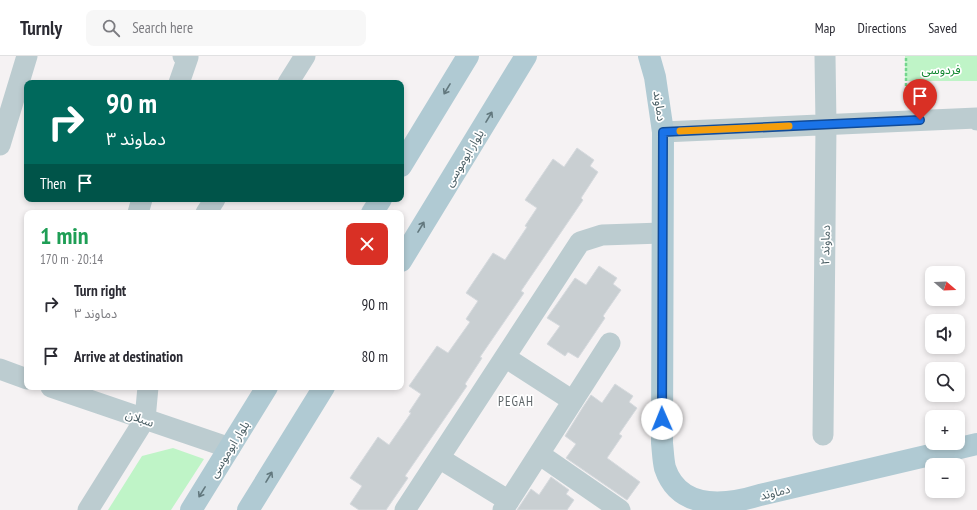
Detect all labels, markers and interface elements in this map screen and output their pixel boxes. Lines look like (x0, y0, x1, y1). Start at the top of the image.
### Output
search box (86, 10, 366, 46)
text: Turnly (20, 16, 62, 40)
icon: search (100, 17, 122, 39)
text: Search here (132, 18, 193, 37)
text: Map (815, 19, 835, 37)
text: Directions (857, 19, 906, 37)
text: Saved (928, 19, 957, 37)
park label: فردوسی (921, 62, 961, 77)
pin (903, 79, 937, 120)
one-way arrow (443, 83, 451, 95)
text: 90 m (106, 84, 157, 121)
icon: arrive (909, 85, 931, 107)
street label: دماوند (650, 90, 670, 122)
icon: right (40, 96, 92, 148)
one-way arrow (486, 111, 494, 123)
text: دماوند ۳ (106, 127, 166, 150)
street label: بلوار ابوموسی (441, 127, 487, 189)
icon: arrive (74, 172, 96, 194)
text: Then (40, 174, 66, 193)
text: 1 min (40, 220, 88, 251)
one-way arrow (418, 221, 426, 233)
button: close (346, 223, 388, 265)
street label: دماوند ۲ (817, 225, 833, 265)
text: 170 m · 20:14 (40, 251, 103, 268)
north arrow (925, 266, 965, 306)
map controls (925, 266, 965, 498)
text: Turn right (74, 281, 126, 300)
icon: right (40, 293, 62, 315)
text: 90 m (362, 295, 388, 314)
text: دماوند ۳ (74, 305, 117, 322)
button: sound (925, 314, 965, 354)
icon: arrive (40, 345, 62, 367)
text: Arrive at destination (74, 347, 183, 366)
text: 80 m (362, 347, 388, 366)
button: search (925, 362, 965, 402)
district label: PEGAH (498, 393, 534, 410)
position arrow (641, 398, 683, 440)
street label: سبلان (124, 406, 156, 430)
button: + (925, 410, 965, 450)
street label: بلوار ابوموسی (206, 418, 252, 480)
button: − (925, 458, 965, 498)
one-way arrow (265, 471, 273, 483)
street label: دماوند (758, 481, 792, 503)
one-way arrow (198, 486, 206, 497)

